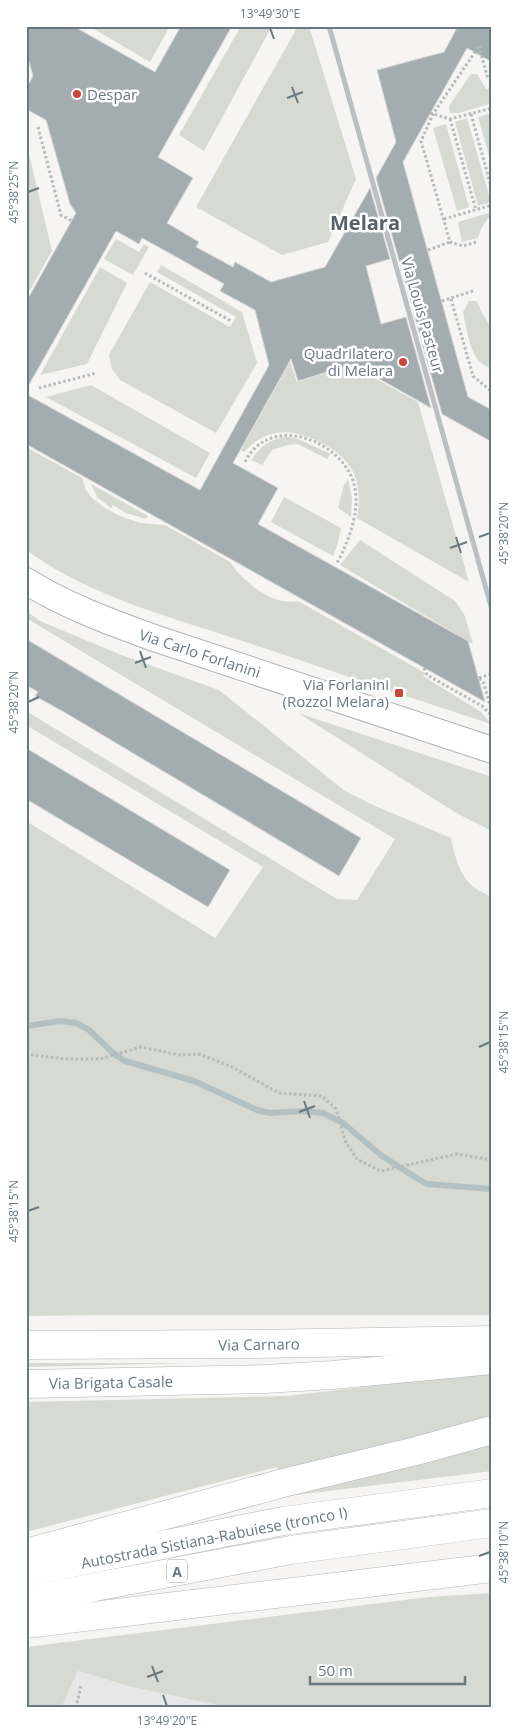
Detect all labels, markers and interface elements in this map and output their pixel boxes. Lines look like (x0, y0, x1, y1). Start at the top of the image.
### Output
text: 13°49'30"E (240, 5, 300, 22)
place label: Despar (87, 84, 137, 104)
marker: Despar (71, 88, 83, 100)
text: 45°38'25"N (5, 161, 22, 223)
district label: Melara (330, 209, 400, 236)
street label: Via Louis Pasteur (397, 255, 449, 375)
place label: Quadrilatero di Melara (304, 343, 393, 380)
marker: Quadrilatero di Melara (397, 356, 409, 368)
text: 45°38'20"N (495, 502, 512, 564)
street label: Via Carlo Forlanini (137, 624, 263, 682)
text: 45°38'20"N (5, 671, 22, 733)
place label: Via Forlanini (Rozzol Melara) (283, 674, 389, 711)
marker: Via Forlanini (Rozzol Melara) (393, 687, 405, 699)
text: 45°38'15"N (495, 1011, 512, 1073)
text: 45°38'15"N (5, 1180, 22, 1242)
street label: Via Carnaro (218, 1333, 300, 1355)
street label: Via Brigata Casale (49, 1371, 173, 1393)
street label: Autostrada Sistiana-Rabuiese (tronco I) (79, 1502, 349, 1572)
text: 45°38'10"N (495, 1521, 512, 1583)
road number: A (167, 1560, 187, 1582)
scale bar (310, 1654, 466, 1686)
text: 50 m (318, 1660, 353, 1680)
text: 13°49'20"E (137, 1712, 197, 1729)

